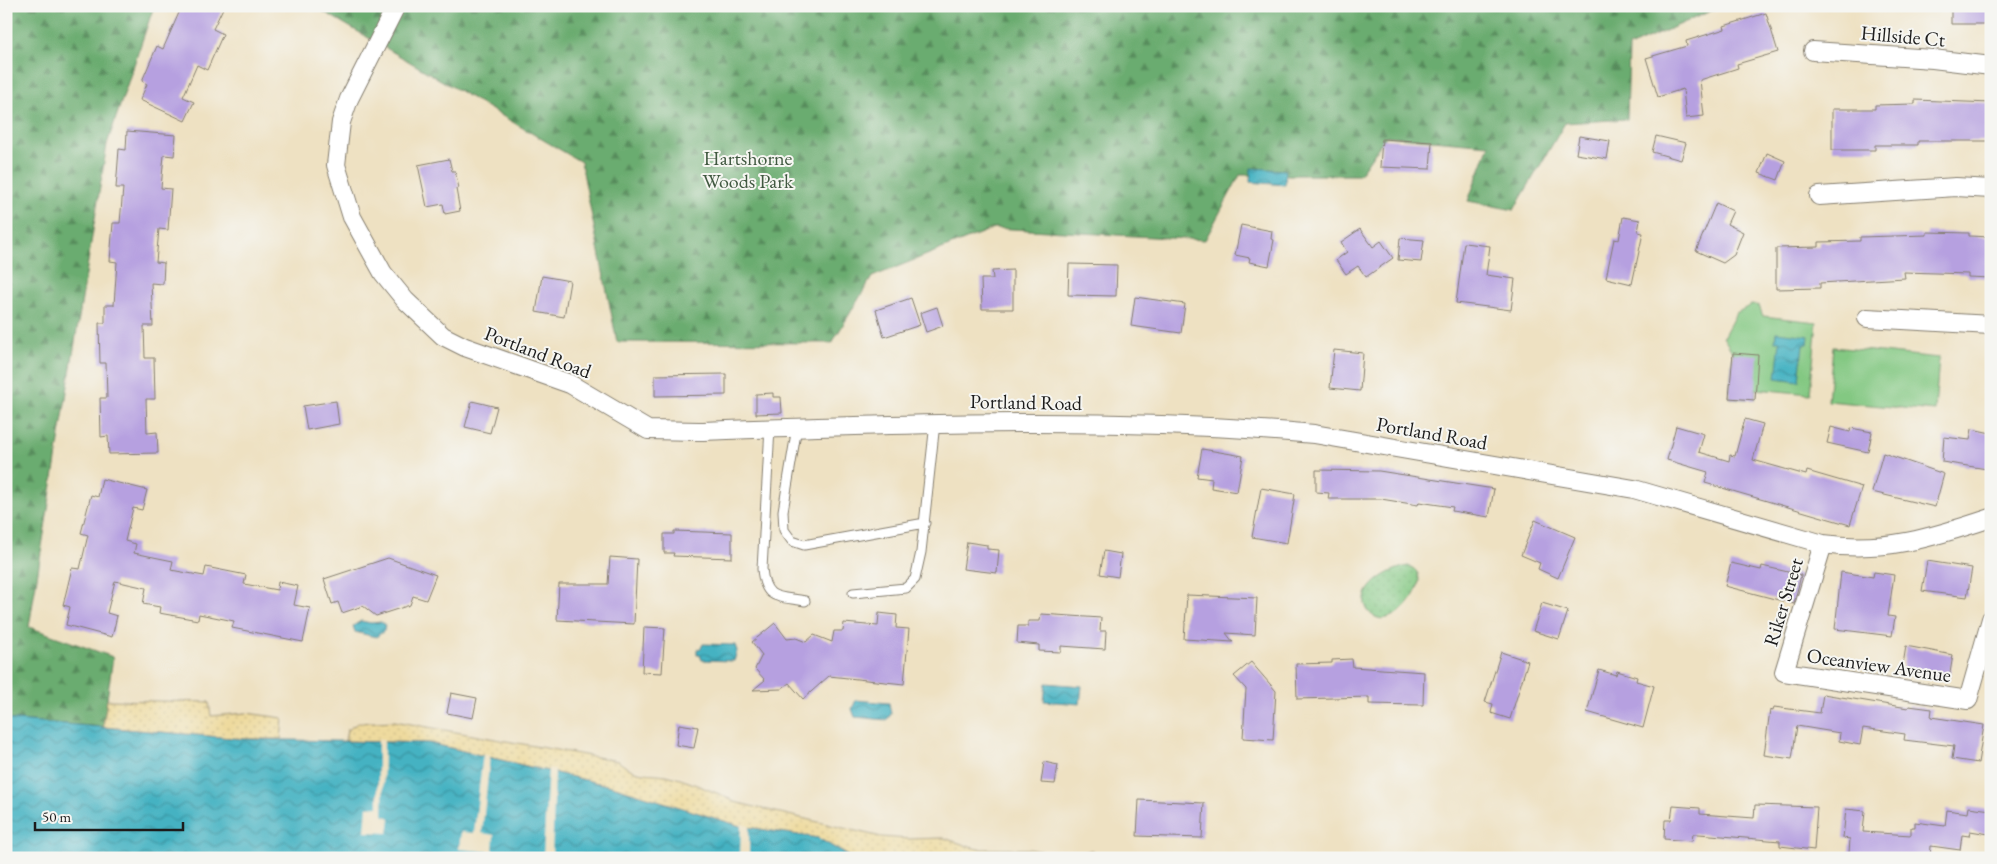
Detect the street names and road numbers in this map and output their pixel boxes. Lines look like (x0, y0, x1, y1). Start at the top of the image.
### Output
street label: Hillside Ct (1860, 19, 1947, 53)
street label: Portland Road (481, 320, 596, 385)
street label: Portland Road (970, 388, 1083, 416)
street label: Portland Road (1374, 410, 1490, 456)
street label: Riker Street (1757, 554, 1809, 649)
street label: Oceanview Avenue (1805, 642, 1953, 688)

